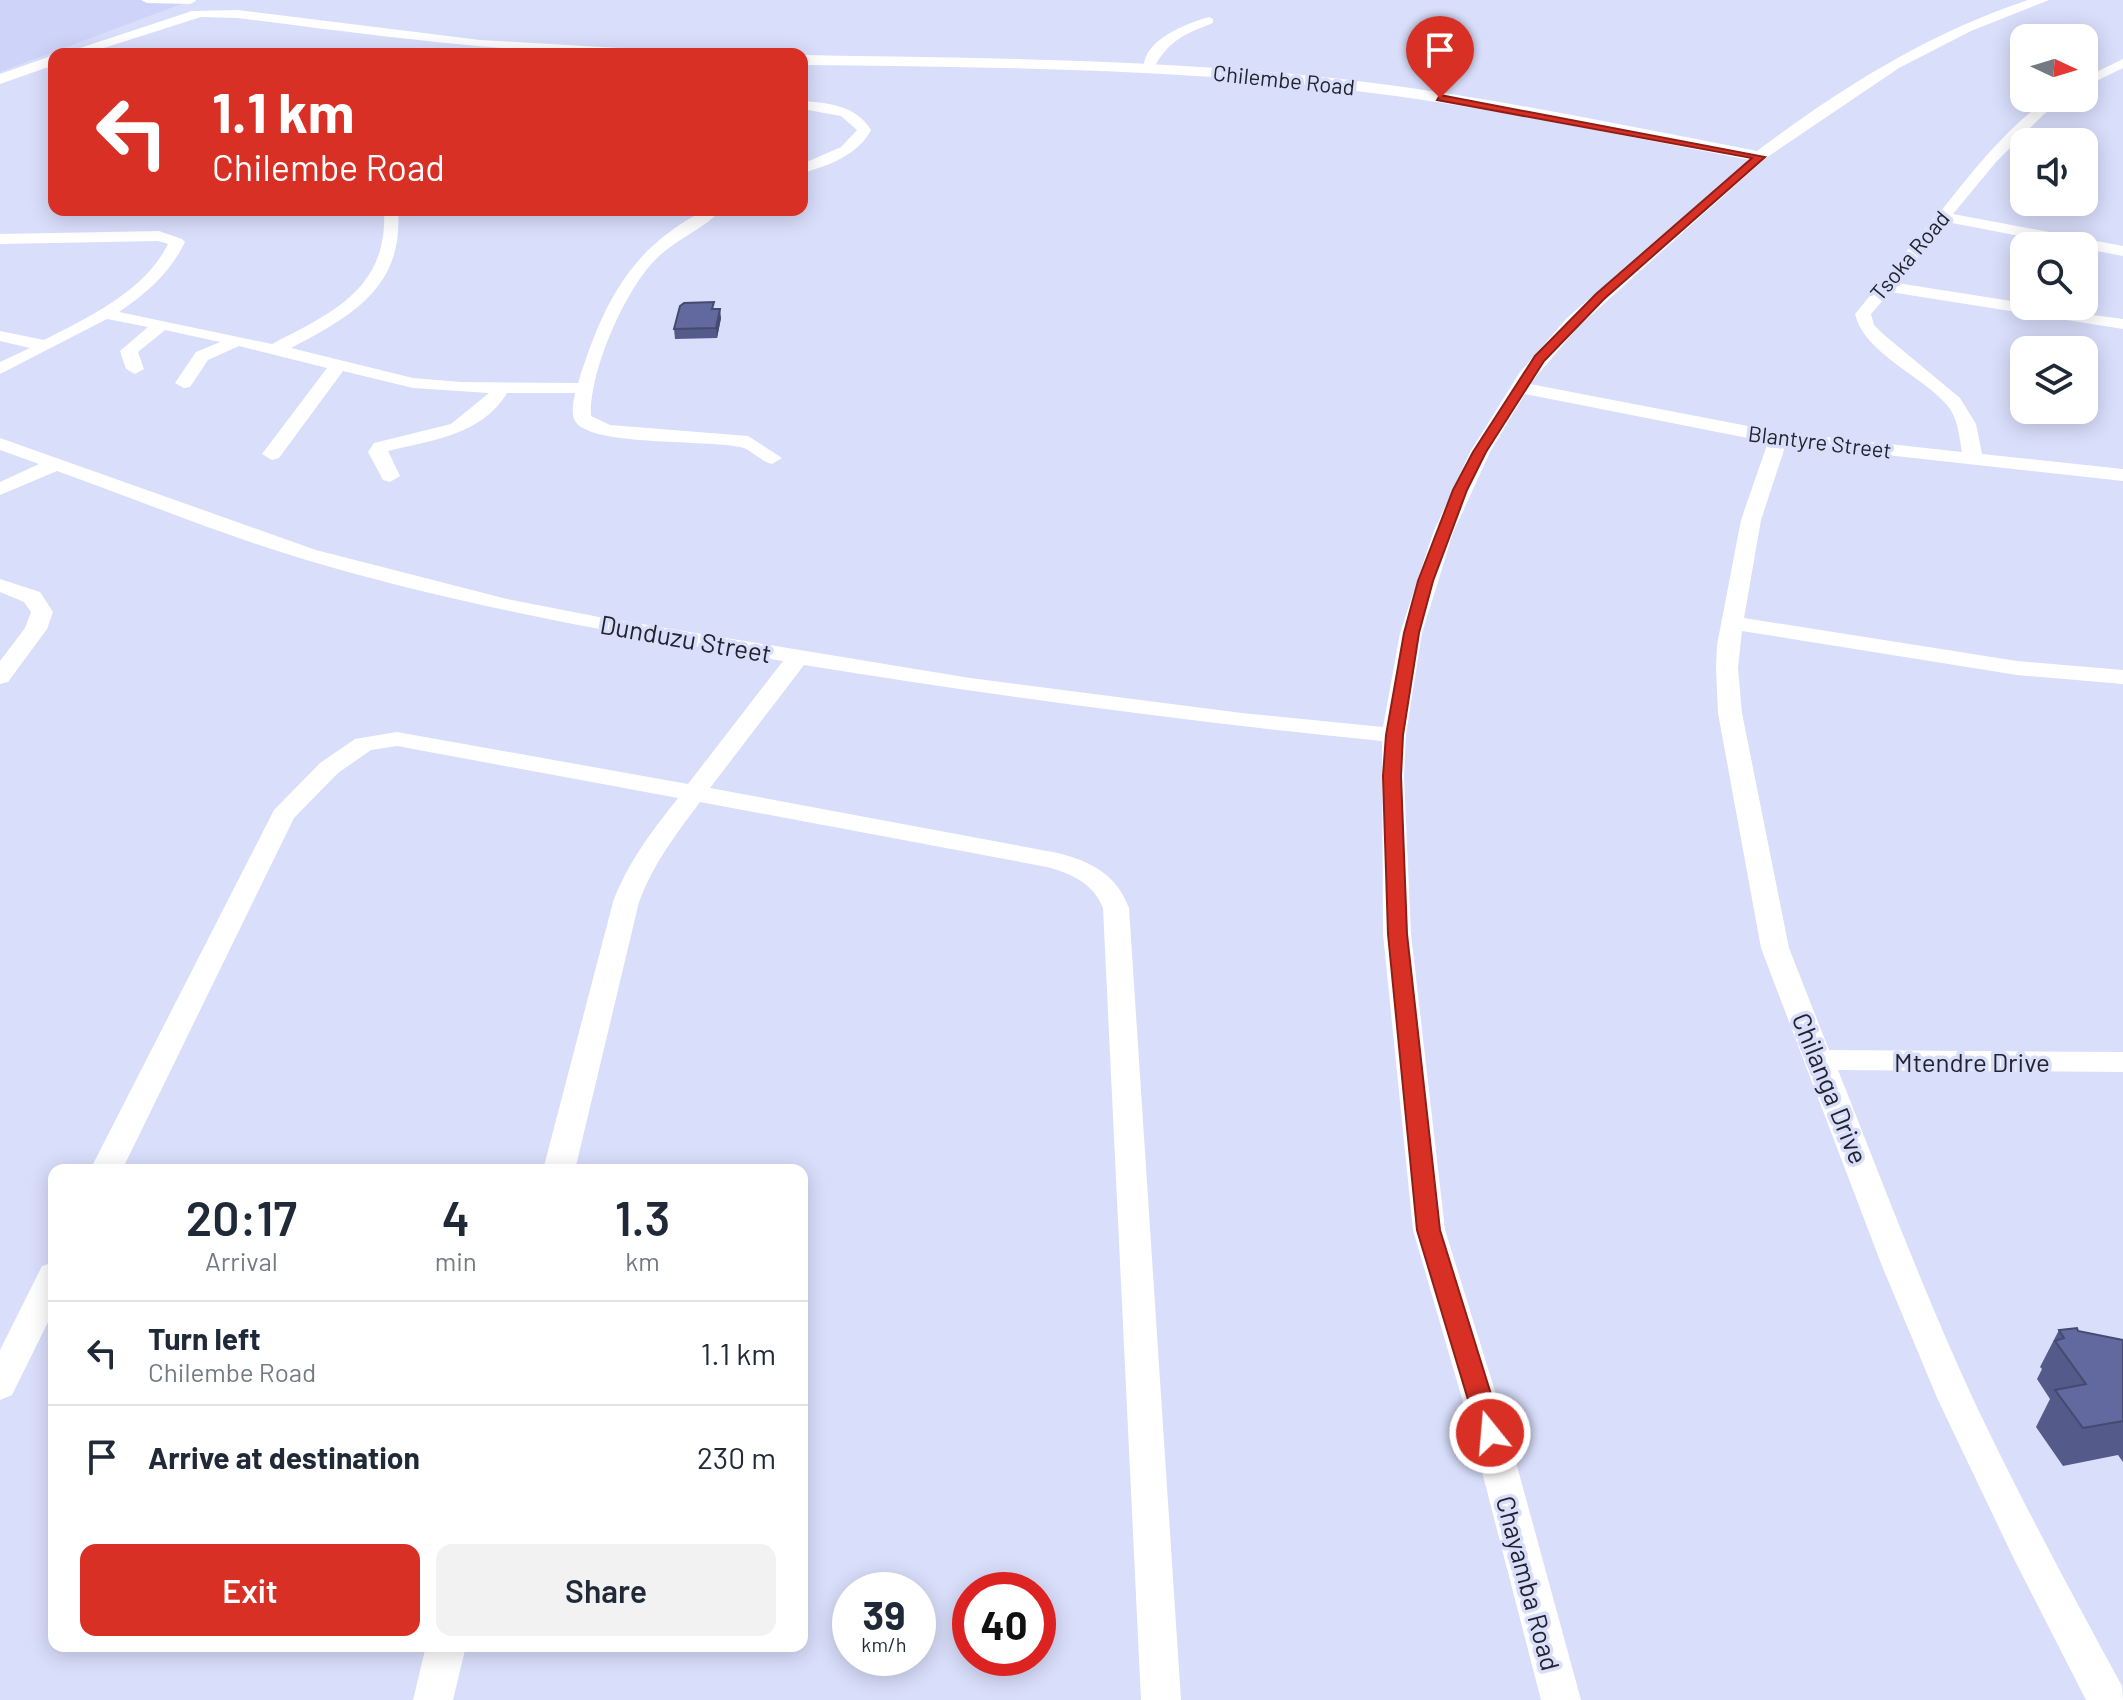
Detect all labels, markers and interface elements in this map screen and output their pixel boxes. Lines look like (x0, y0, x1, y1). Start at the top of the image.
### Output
pin (1406, 16, 1474, 98)
north arrow (2010, 24, 2098, 112)
map controls (2010, 24, 2098, 424)
icon: arrive (1418, 28, 1462, 72)
street label: Chilembe Road (1212, 59, 1356, 99)
text: 1.1 km (212, 77, 355, 144)
icon: left (80, 80, 184, 184)
button: sound (2010, 128, 2098, 216)
text: Chilembe Road (212, 145, 445, 188)
street label: Tsoka Road (1864, 205, 1954, 305)
button: search (2010, 232, 2098, 320)
button: layers (2010, 336, 2098, 424)
street label: Blantyre Street (1747, 419, 1893, 463)
street label: Dunduzu Street (598, 608, 774, 668)
street label: Chilanga Drive (1787, 1008, 1875, 1168)
street label: Mtendre Drive (1894, 1046, 2050, 1077)
text: 20:17 (186, 1188, 297, 1246)
text: 4 (442, 1188, 470, 1246)
text: 1.3 (615, 1188, 670, 1246)
text: Arrival (205, 1245, 278, 1276)
text: min (435, 1245, 477, 1276)
text: km (625, 1245, 660, 1276)
text: Turn left (148, 1320, 261, 1356)
icon: left (80, 1331, 124, 1375)
text: 1.1 km (701, 1335, 776, 1371)
text: Chilembe Road (148, 1356, 316, 1387)
position arrow (1448, 1391, 1532, 1475)
icon: arrive (80, 1435, 124, 1479)
text: Arrive at destination (148, 1439, 420, 1475)
text: 230 m (697, 1439, 776, 1475)
street label: Chayamba Road (1491, 1492, 1567, 1674)
button: Exit (80, 1544, 420, 1636)
button: Share (436, 1544, 776, 1636)
speed limit sign: 40 (952, 1572, 1056, 1676)
text: 39 (863, 1590, 905, 1638)
text: km/h (861, 1632, 907, 1656)

